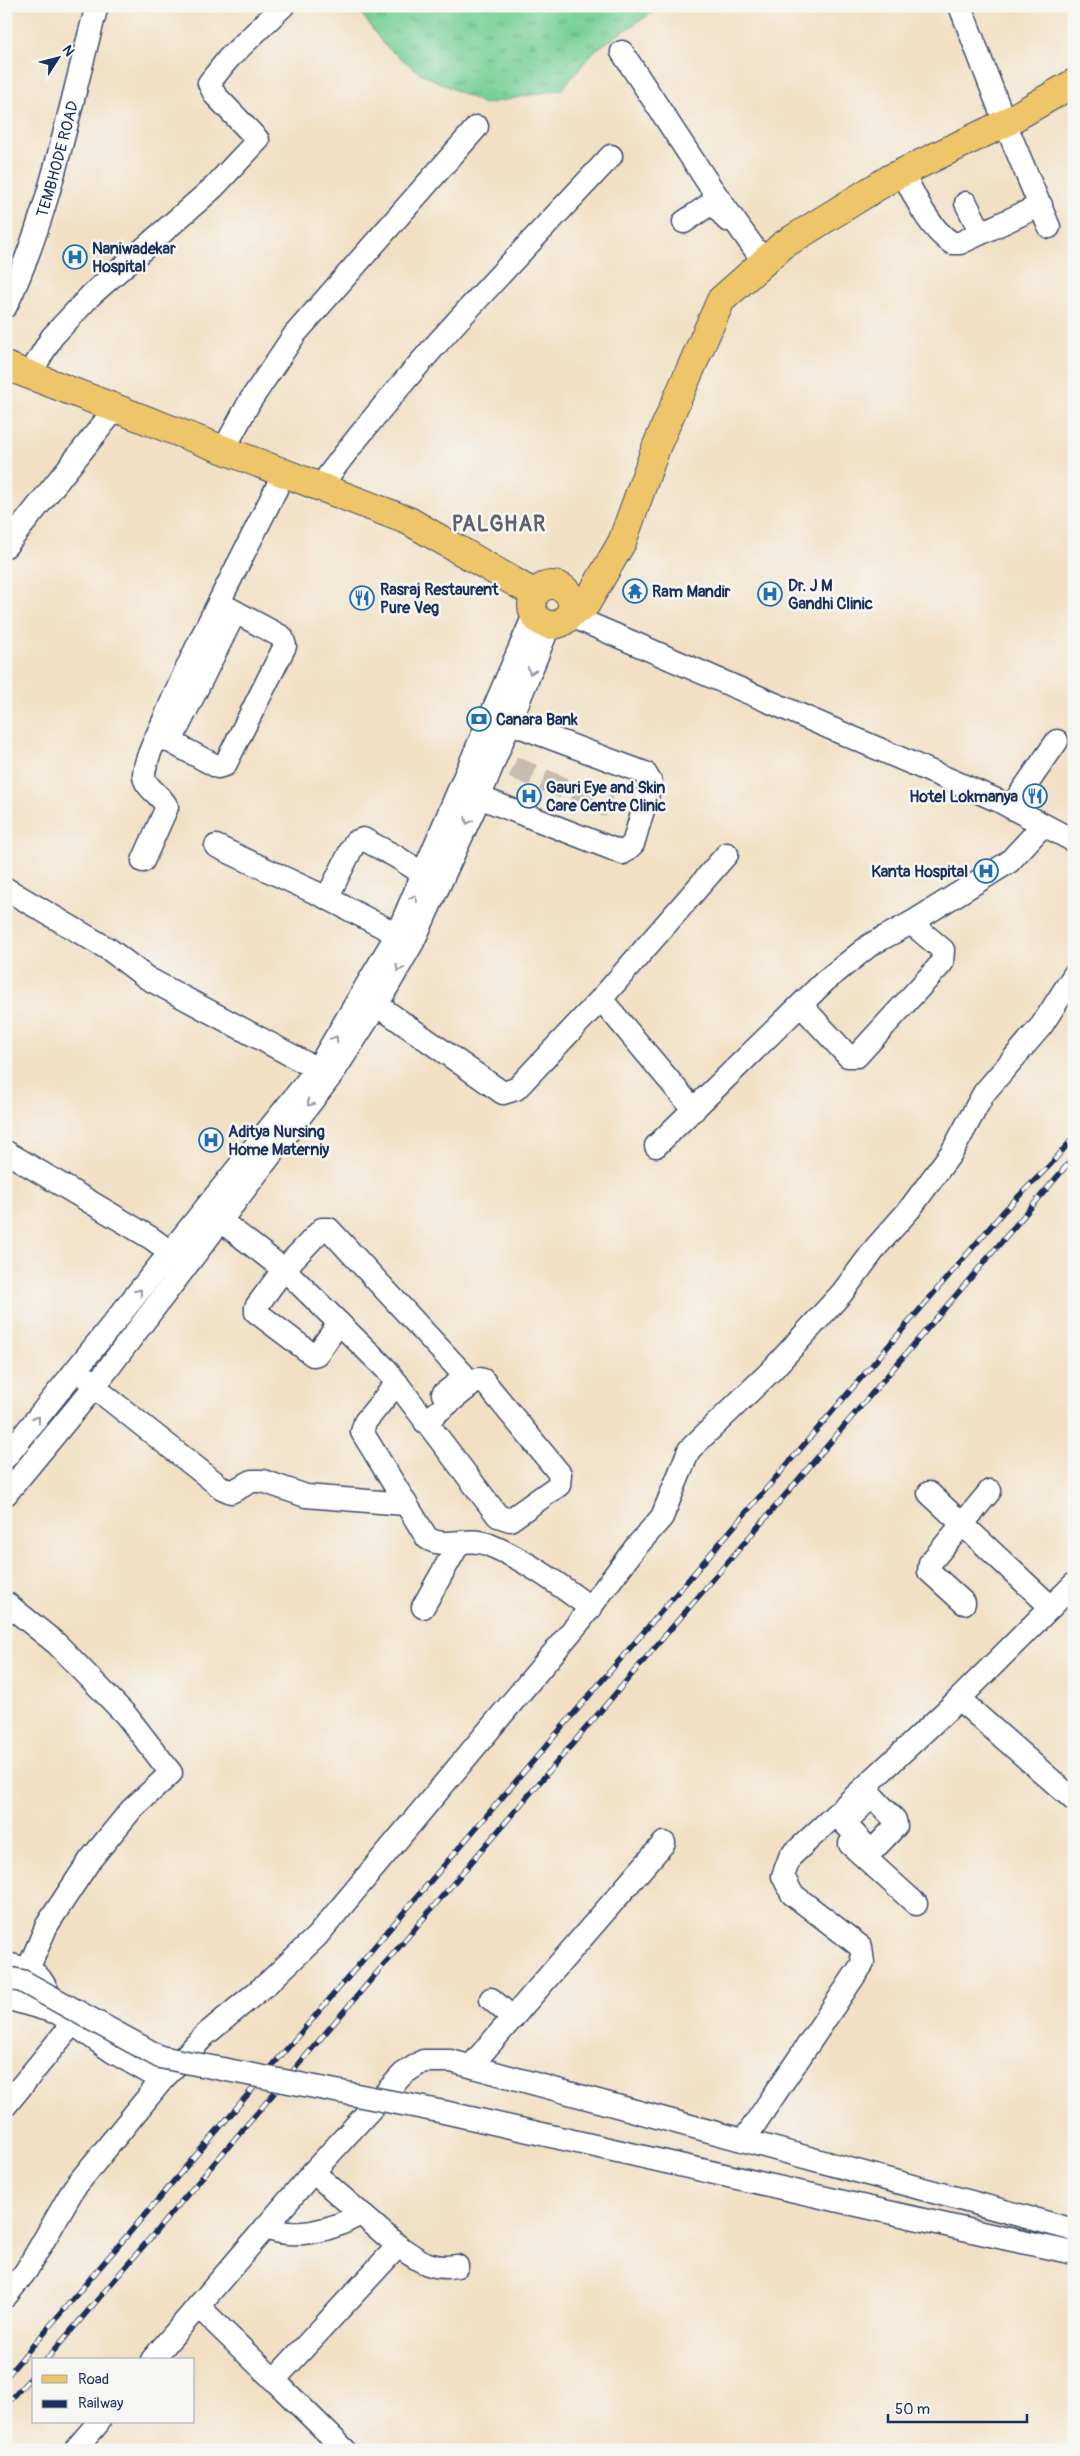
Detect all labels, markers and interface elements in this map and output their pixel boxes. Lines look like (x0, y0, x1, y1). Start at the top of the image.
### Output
north arrow (32, 32, 82, 82)
text: N (58, 42, 78, 59)
street label: TEMBHODE ROAD (32, 99, 83, 220)
place label: Naniwadekar Hospital (92, 239, 176, 277)
hospital icon: Naniwadekar Hospital (62, 244, 88, 270)
district label: PALGHAR (452, 511, 546, 538)
place label: Dr. J M Gandhi Clinic (788, 576, 873, 614)
temple icon: Ram Mandir (622, 578, 648, 604)
place label: Rasraj Restaurent Pure Veg (380, 580, 499, 618)
hospital icon: Dr. J M Gandhi Clinic (757, 581, 783, 607)
place label: Ram Mandir (652, 582, 731, 602)
restaurant icon: Rasraj Restaurent Pure Veg (349, 585, 375, 611)
one-way arrow (526, 666, 537, 675)
bank icon: Canara Bank (466, 706, 492, 732)
place label: Canara Bank (496, 710, 578, 730)
place label: Gauri Eye and Skin Care Centre Clinic (546, 778, 666, 816)
hospital icon: Gauri Eye and Skin Care Centre Clinic (516, 783, 542, 809)
restaurant icon: Hotel Lokmanya (1022, 783, 1048, 809)
place label: Hotel Lokmanya (909, 787, 1019, 807)
one-way arrow (464, 816, 475, 825)
hospital icon: Kanta Hospital (973, 858, 999, 884)
place label: Kanta Hospital (871, 862, 968, 882)
one-way arrow (407, 894, 418, 903)
one-way arrow (395, 962, 405, 971)
one-way arrow (328, 1036, 338, 1045)
one-way arrow (307, 1098, 316, 1107)
place label: Aditya Nursing Home Materniy (228, 1122, 329, 1160)
hospital icon: Aditya Nursing Home Materniy (198, 1127, 224, 1153)
one-way arrow (133, 1289, 141, 1298)
one-way arrow (31, 1415, 40, 1424)
legend (32, 2358, 195, 2424)
text: Road (78, 2370, 109, 2389)
scale bar (888, 2391, 1026, 2423)
text: Railway (78, 2394, 124, 2413)
text: 50 m (895, 2400, 930, 2419)

